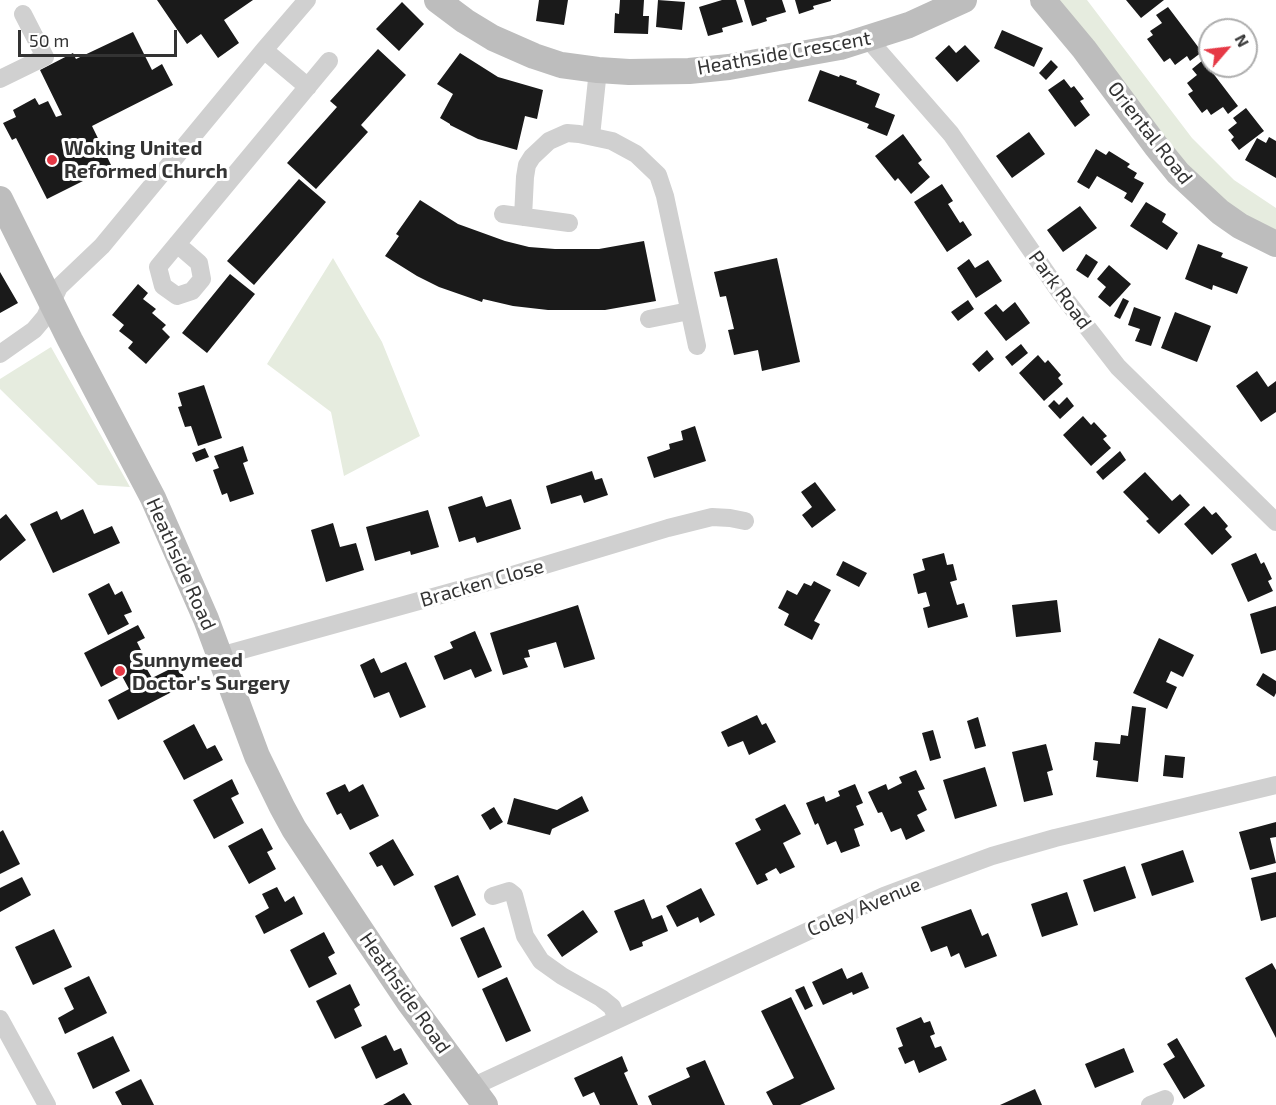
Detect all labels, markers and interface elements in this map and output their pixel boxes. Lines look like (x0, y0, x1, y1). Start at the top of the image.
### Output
scale bar (21, 18, 180, 56)
north arrow (1198, 18, 1258, 78)
street label: Heathside Crescent (695, 26, 873, 80)
text: 50 m (29, 29, 69, 51)
text: N (1231, 31, 1254, 50)
street label: Oriental Road (1102, 77, 1198, 189)
place label: Woking United Reformed Church (64, 136, 228, 183)
marker: Woking United Reformed Church (45, 153, 59, 167)
street label: Park Road (1023, 246, 1097, 334)
street label: Heathside Road (141, 494, 221, 634)
street label: Bracken Close (417, 554, 547, 612)
place label: Sunnymeed Doctor's Surgery (132, 648, 290, 695)
marker: Sunnymeed Doctor's Surgery (113, 664, 127, 678)
street label: Coley Avenue (803, 872, 925, 942)
street label: Heathside Road (354, 928, 456, 1058)

